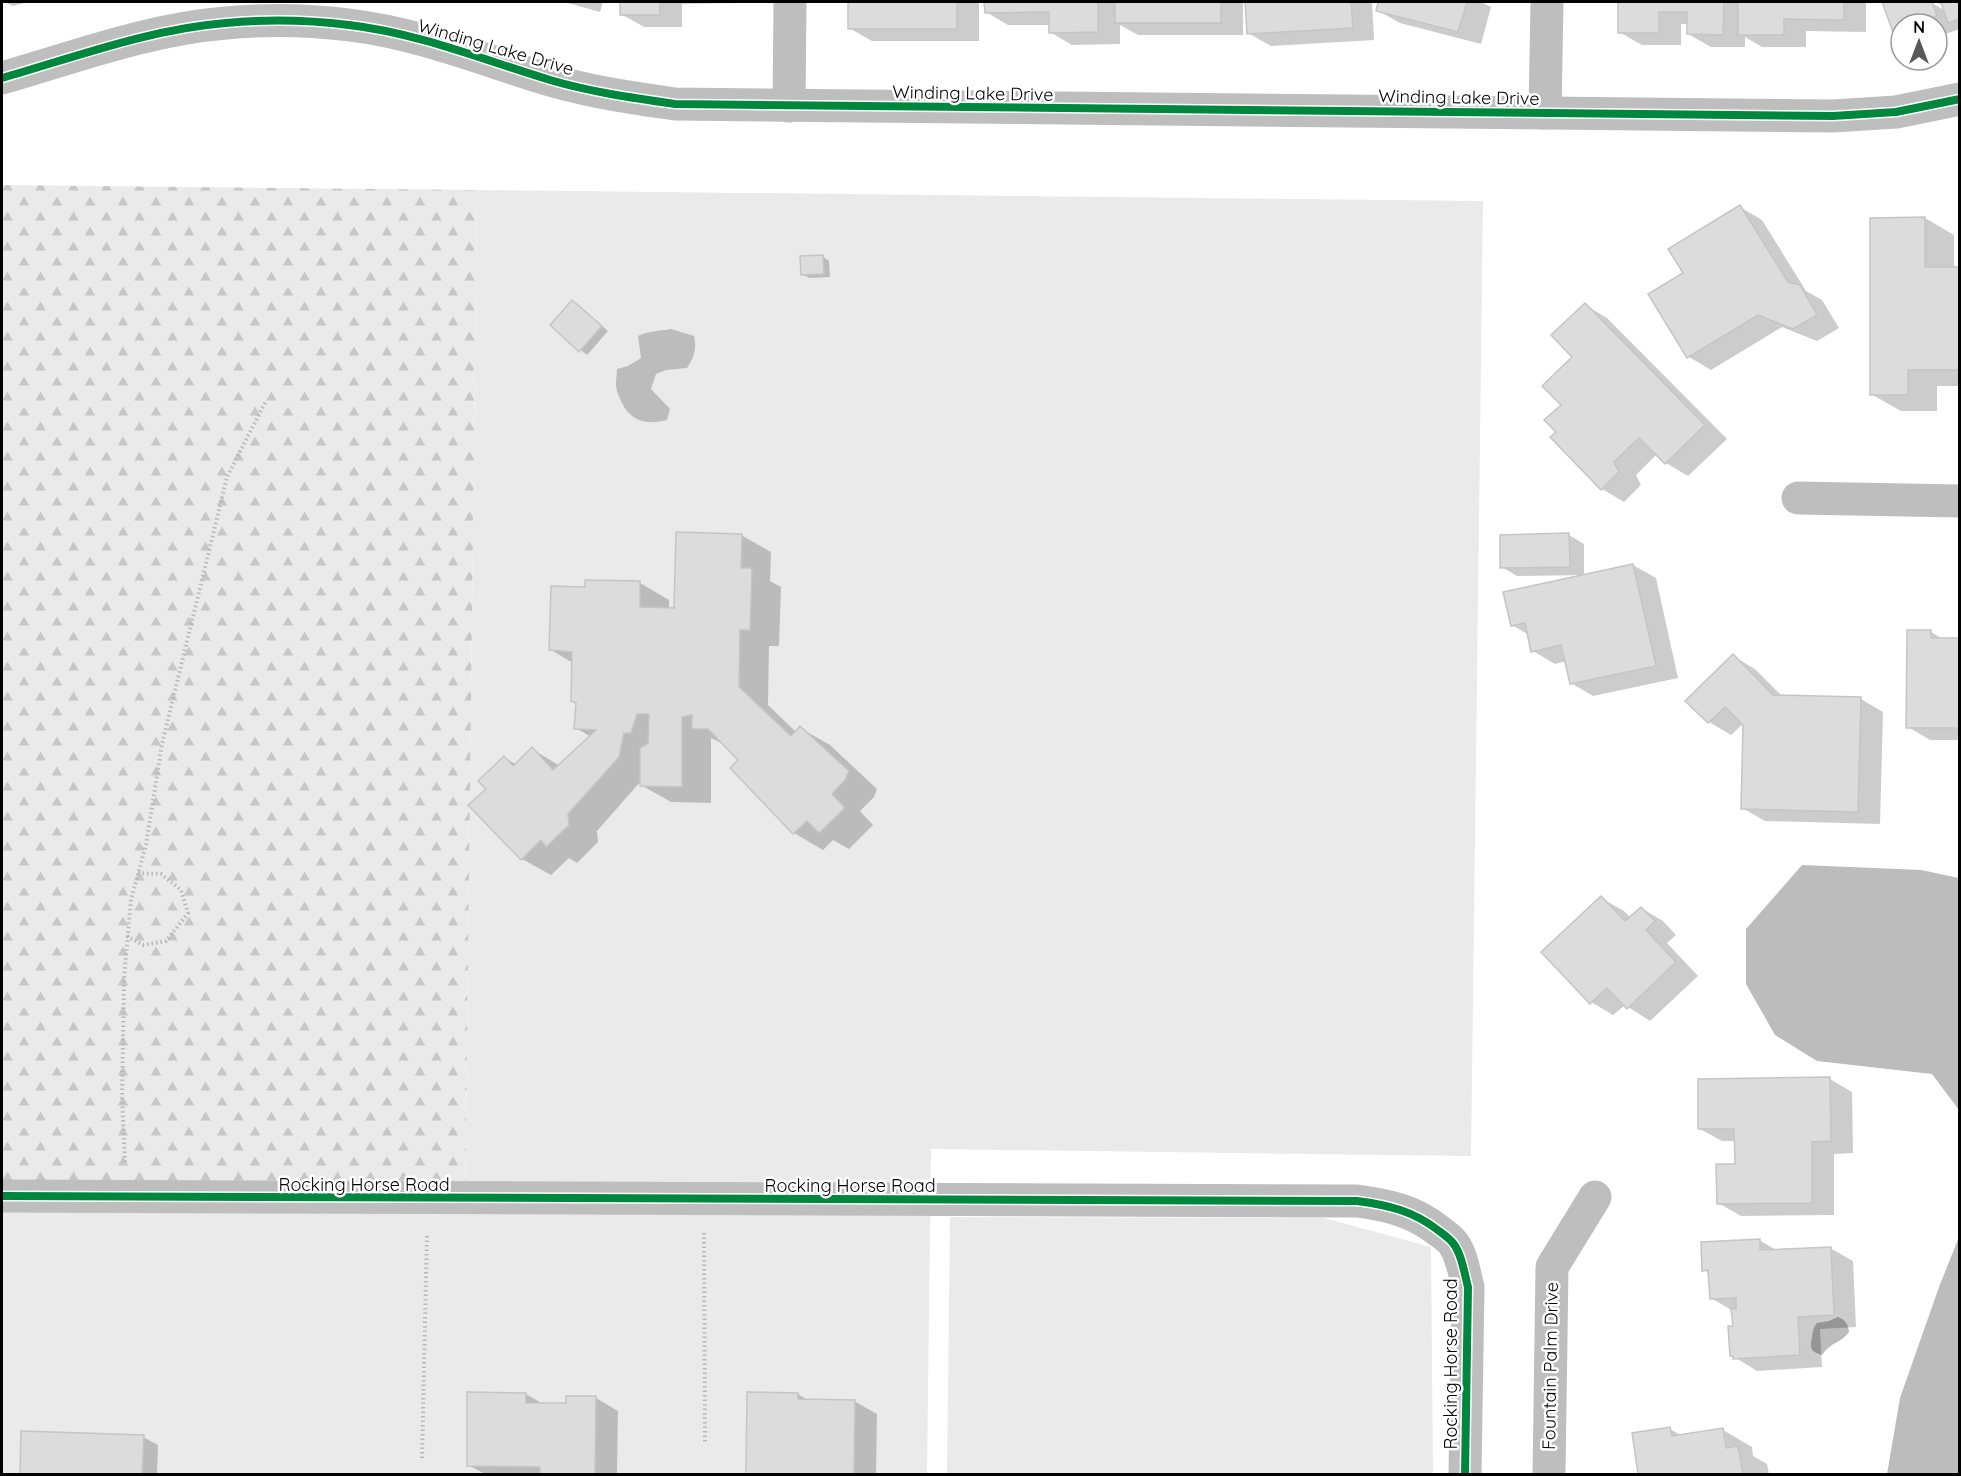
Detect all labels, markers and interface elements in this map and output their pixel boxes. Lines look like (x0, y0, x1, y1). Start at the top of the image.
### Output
north arrow (1889, 12, 1949, 72)
street label: Winding Lake Drive (415, 14, 577, 80)
text: N (1913, 17, 1925, 37)
street label: Winding Lake Drive (892, 80, 1054, 106)
street label: Winding Lake Drive (1378, 84, 1540, 110)
street label: Rocking Horse Road (278, 1173, 450, 1196)
street label: Rocking Horse Road (764, 1174, 936, 1197)
street label: Rocking Horse Road (1439, 1278, 1462, 1450)
street label: Fountain Palm Drive (1537, 1282, 1563, 1450)

